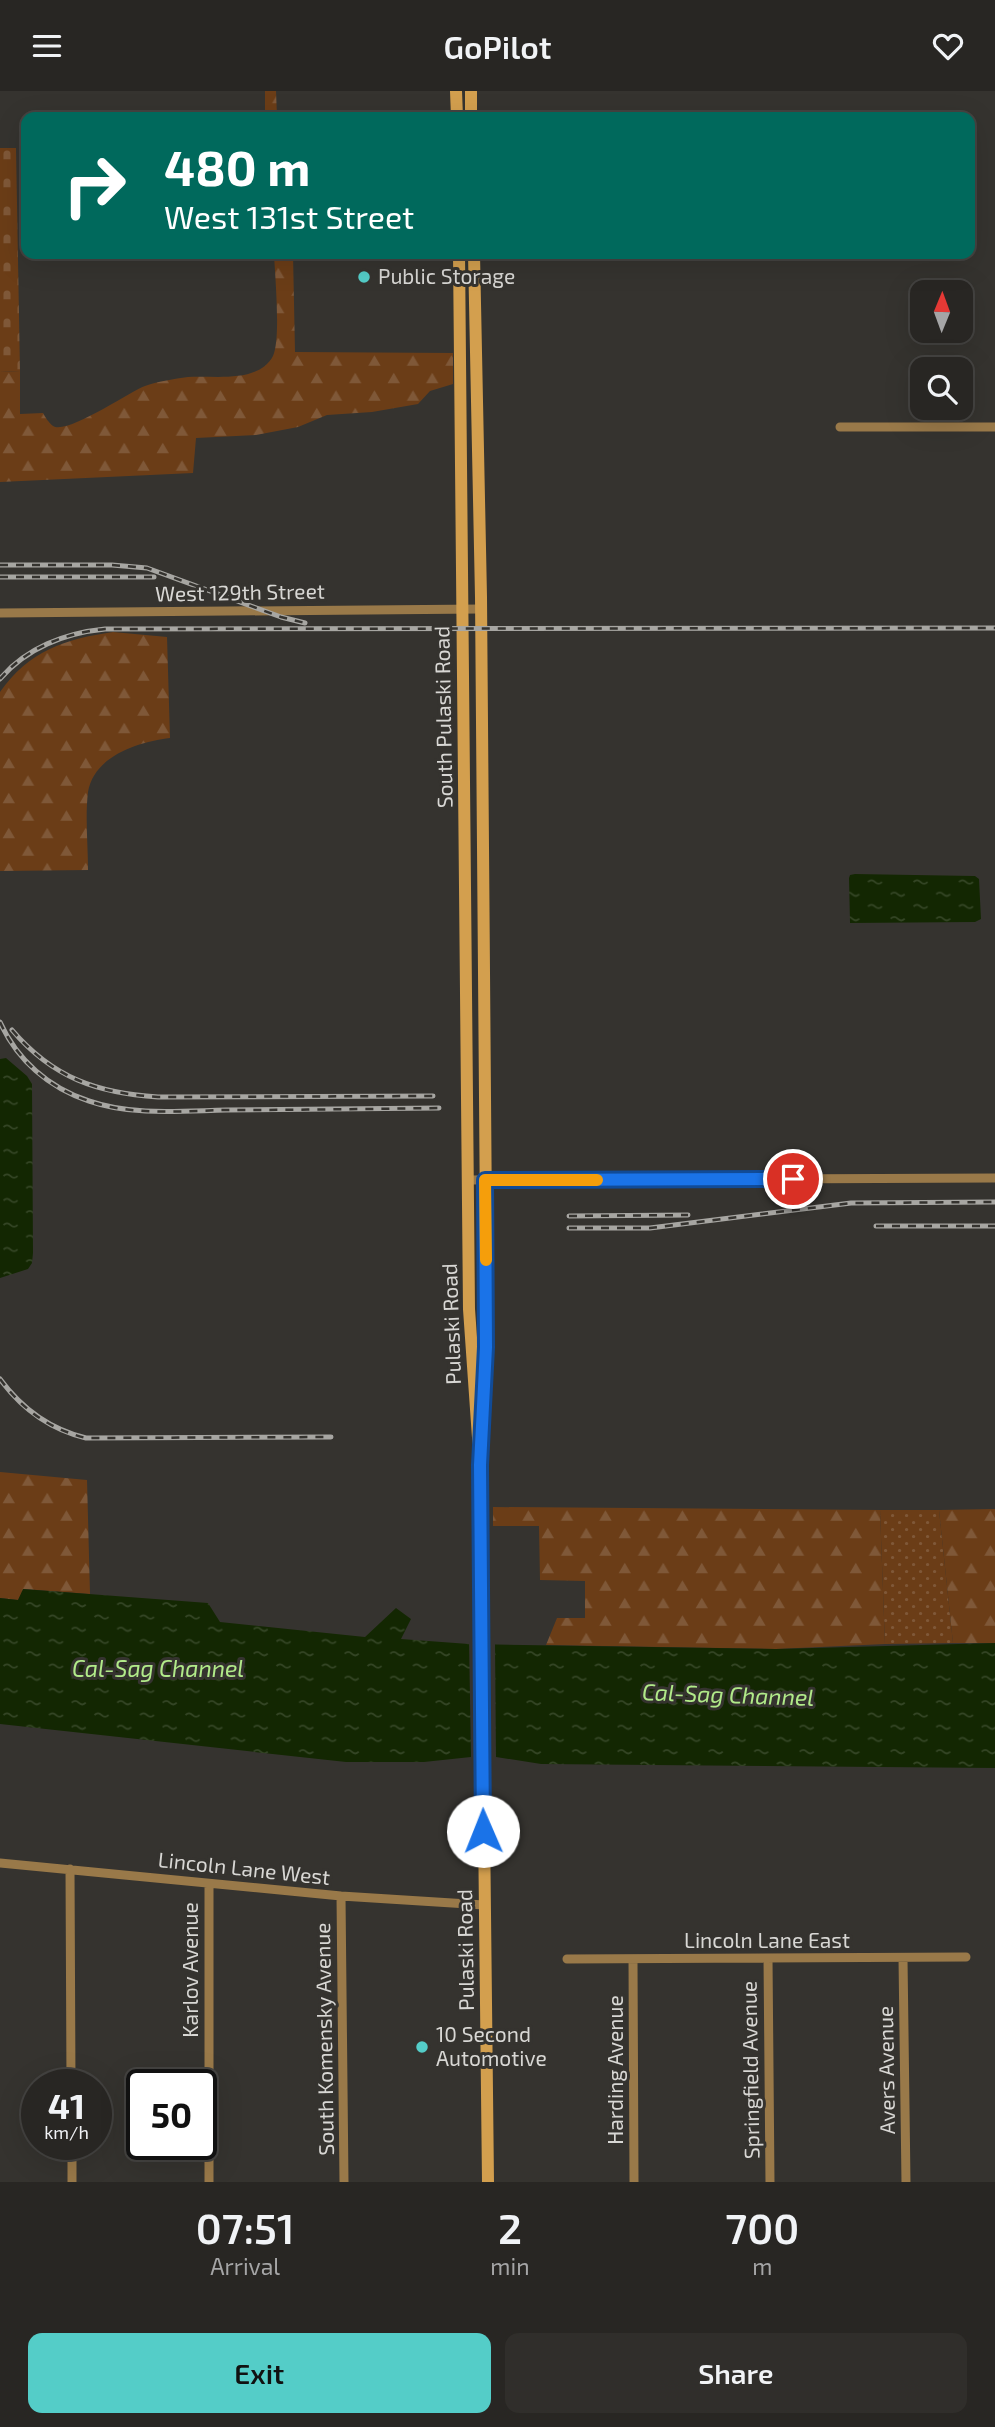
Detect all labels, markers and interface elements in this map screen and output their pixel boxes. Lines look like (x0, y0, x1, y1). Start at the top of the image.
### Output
icon: menu (28, 27, 66, 65)
text: GoPilot (443, 27, 552, 65)
icon: heart (929, 27, 967, 65)
text: 480 m (164, 137, 310, 196)
icon: right (49, 140, 140, 231)
text: West 131st Street (164, 197, 414, 235)
place label: Public Storage (378, 263, 515, 288)
marker: Public Storage (356, 269, 372, 285)
north arrow (910, 280, 973, 343)
map controls (910, 280, 973, 420)
button: search (910, 357, 973, 420)
street label: West 129th Street (155, 578, 325, 605)
street label: South Pulaski Road (428, 626, 457, 808)
pin (763, 1149, 823, 1209)
icon: arrive (774, 1160, 812, 1198)
street label: Pulaski Road (436, 1263, 465, 1385)
water label: Cal-Sag Channel (72, 1654, 244, 1682)
water label: Cal-Sag Channel (642, 1677, 815, 1711)
position arrow (446, 1794, 520, 1868)
street label: Lincoln Lane West (157, 1846, 332, 1889)
street label: Pulaski Road (451, 1889, 478, 2011)
street label: Karlov Avenue (177, 1902, 202, 2038)
street label: South Komensky Avenue (309, 1922, 338, 2156)
street label: Lincoln Lane East (684, 1927, 850, 1952)
street label: Springfield Avenue (735, 1981, 764, 2159)
street label: Harding Avenue (602, 1995, 627, 2145)
street label: Avers Avenue (872, 2006, 899, 2135)
place label: 10 Second Automotive (436, 2021, 547, 2070)
marker: 10 Second Automotive (414, 2039, 430, 2055)
speed limit sign: 50 (126, 2069, 217, 2160)
text: 41 (48, 2084, 85, 2126)
text: km/h (44, 2121, 89, 2143)
text: 07:51 (196, 2202, 295, 2252)
text: 2 (498, 2202, 522, 2252)
text: 700 (725, 2202, 799, 2252)
text: Arrival (210, 2252, 280, 2280)
text: min (490, 2252, 530, 2280)
text: m (752, 2252, 772, 2280)
button: Exit (28, 2333, 491, 2413)
button: Share (505, 2333, 967, 2413)

